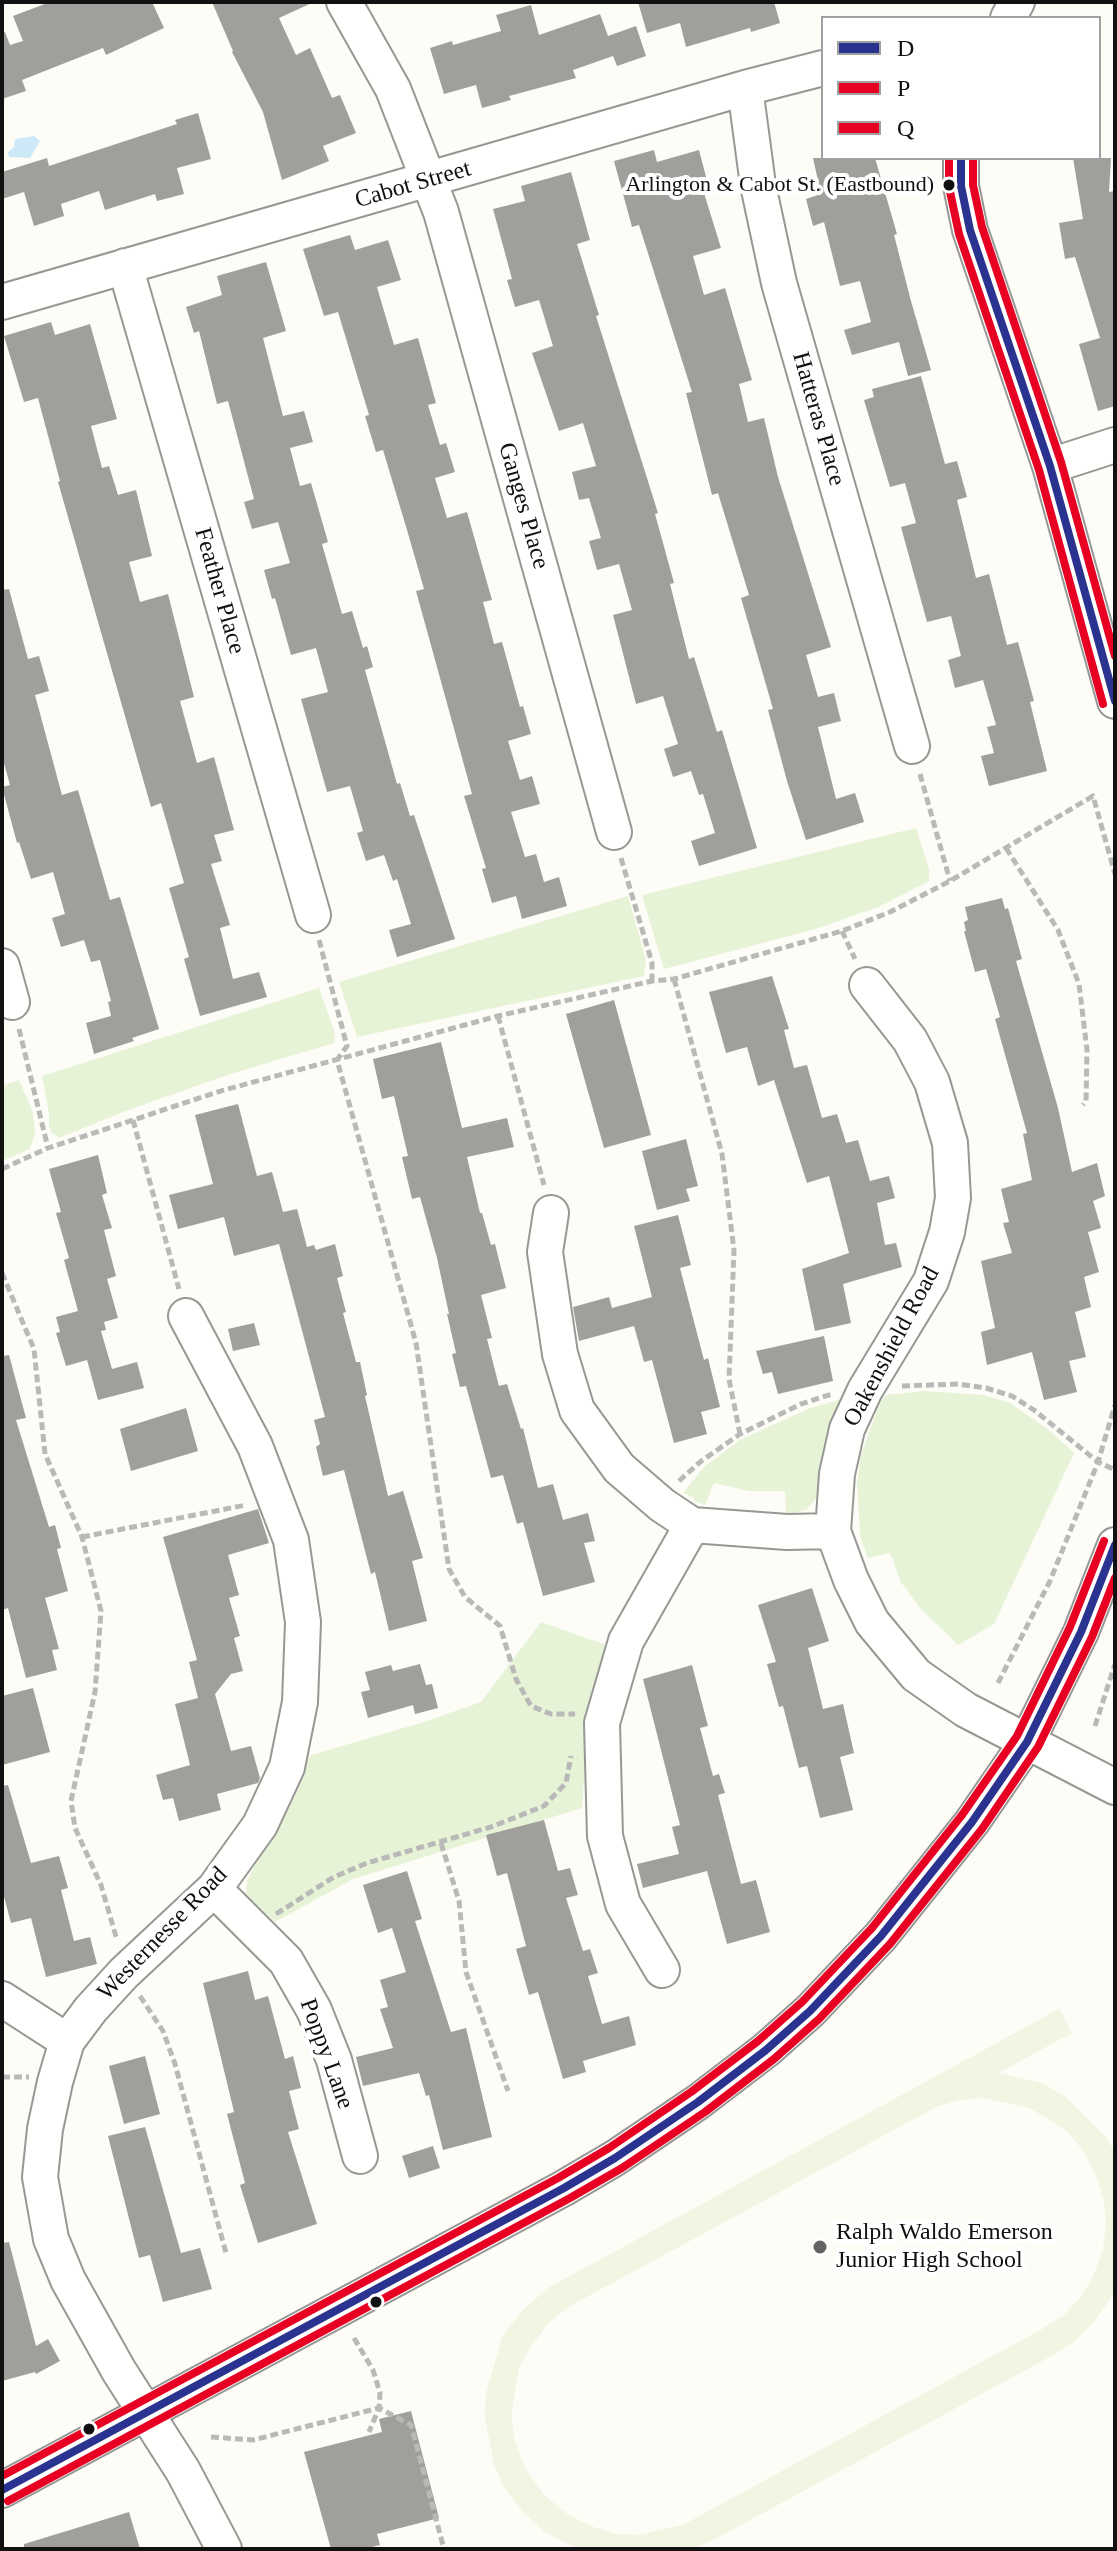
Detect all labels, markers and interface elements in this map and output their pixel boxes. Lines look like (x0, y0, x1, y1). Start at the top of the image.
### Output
legend (821, 16, 1101, 160)
text: D (897, 35, 914, 61)
text: P (897, 75, 910, 101)
text: Q (897, 115, 914, 141)
street label: Cabot Street (352, 155, 474, 215)
place label: Arlington & Cabot St. (Eastbound) (625, 172, 934, 198)
marker: Arlington & Cabot St. (Eastbound) (941, 177, 957, 193)
street label: Hatteras Place (785, 349, 851, 489)
street label: Ganges Place (491, 440, 555, 572)
street label: Feather Place (187, 525, 251, 657)
street label: Oakenshield Road (838, 1262, 946, 1432)
street label: Westernesse Road (92, 1861, 234, 2007)
street label: Poppy Lane (293, 1995, 359, 2113)
place label: Ralph Waldo Emerson Junior High School (836, 2219, 1053, 2275)
marker: Ralph Waldo Emerson Junior High School (811, 2238, 829, 2256)
unlabelled marker (368, 2294, 384, 2310)
unlabelled marker (81, 2421, 97, 2437)

